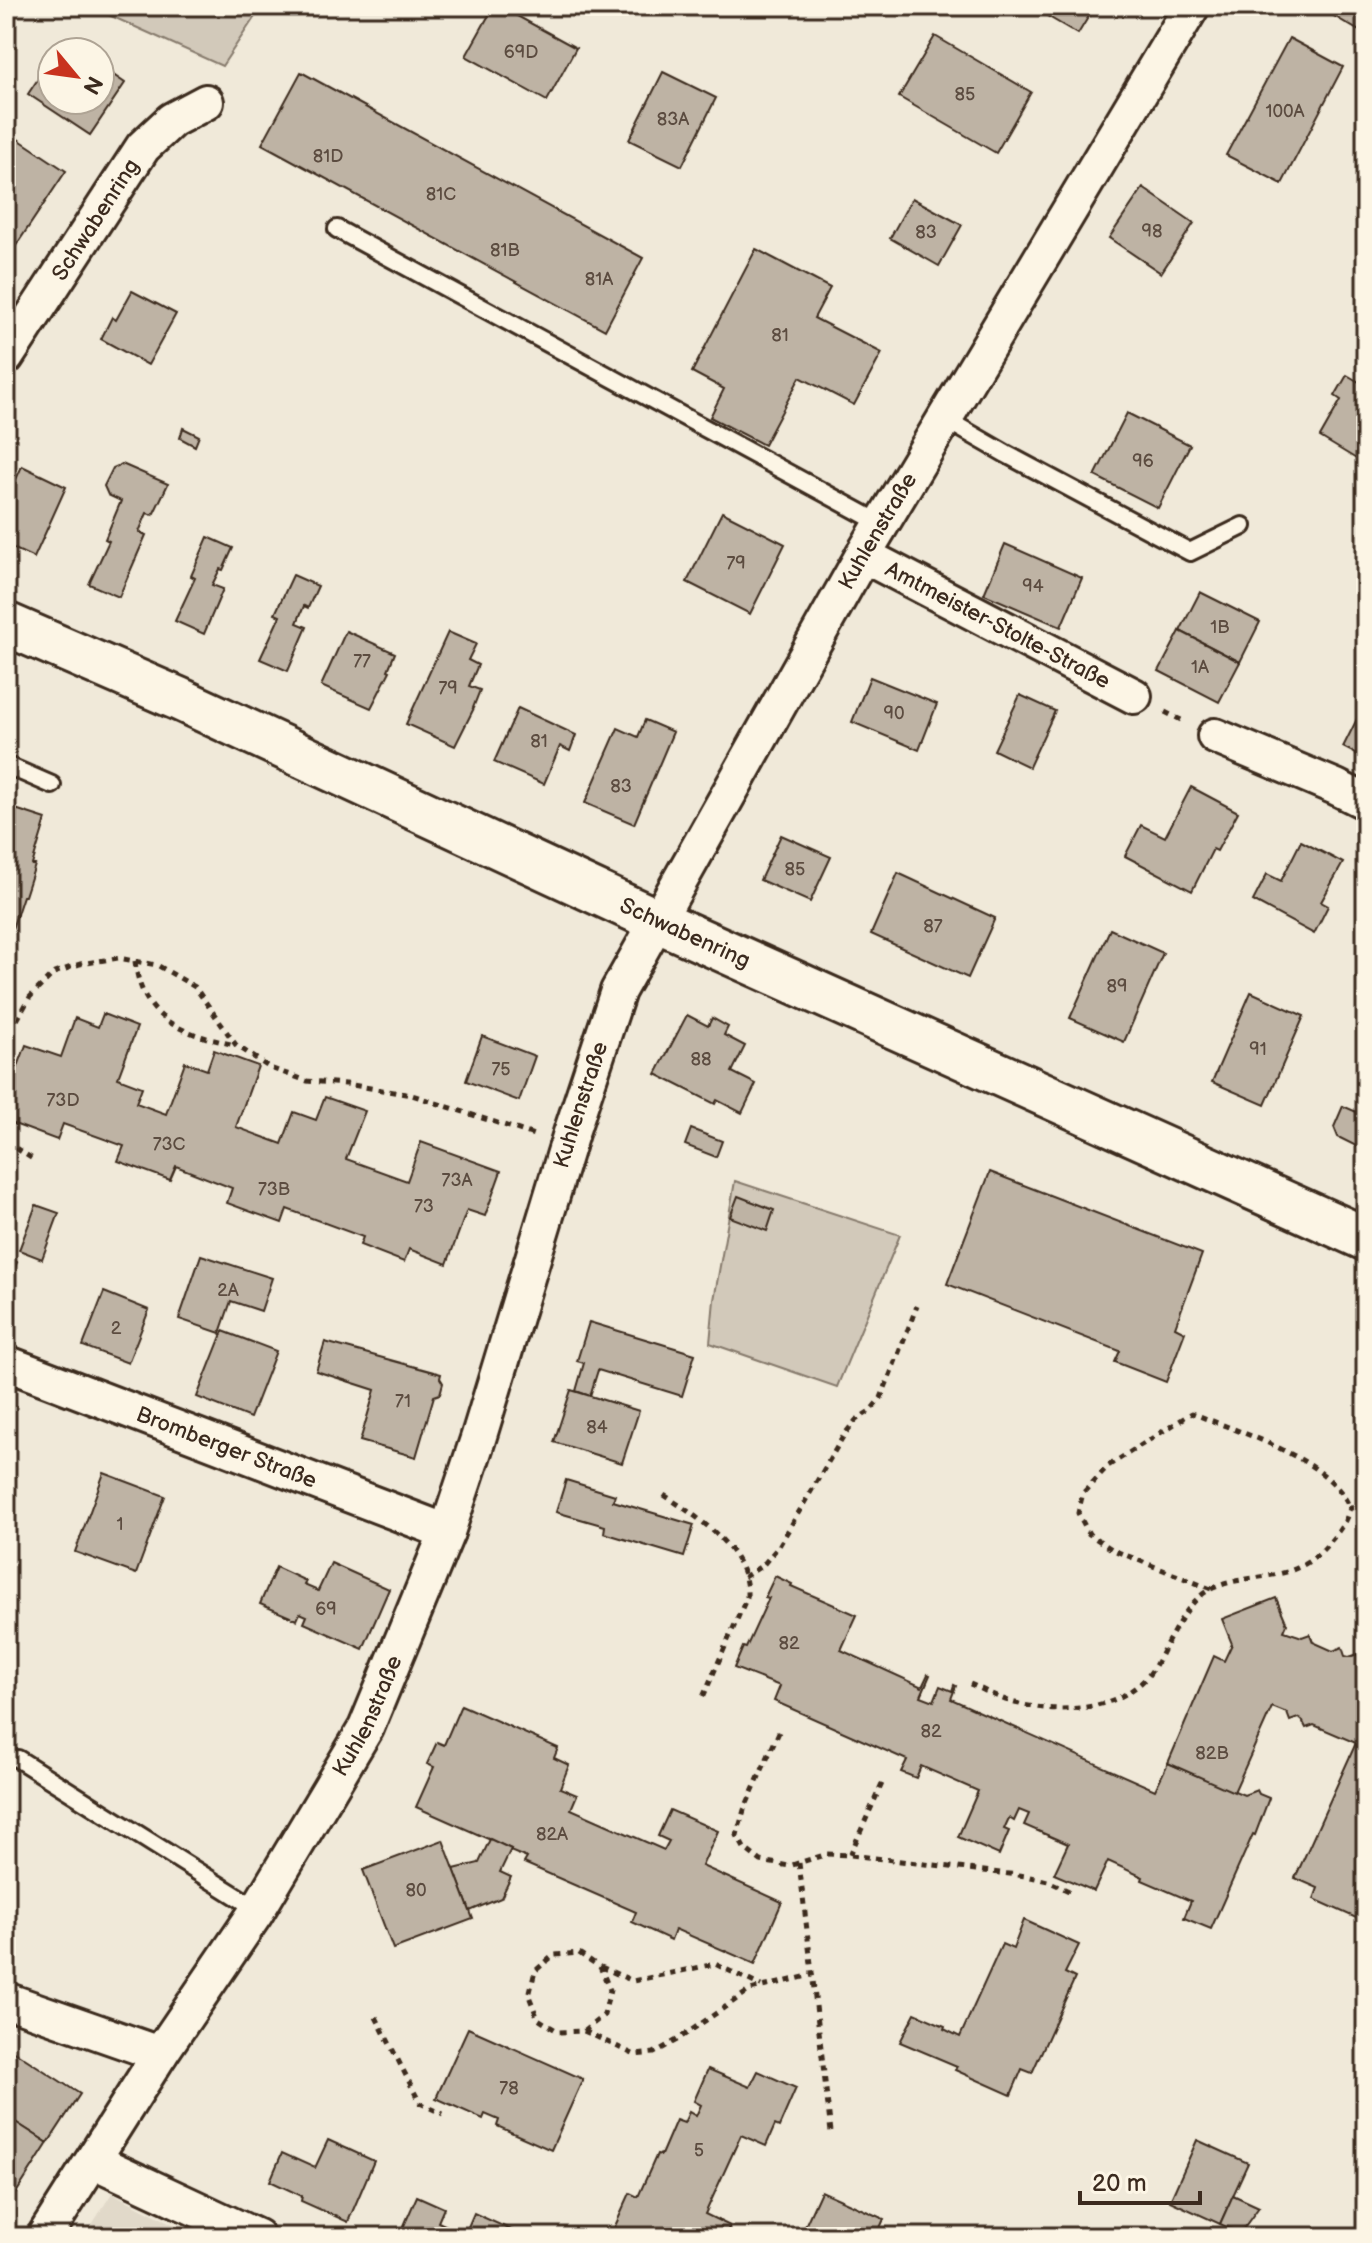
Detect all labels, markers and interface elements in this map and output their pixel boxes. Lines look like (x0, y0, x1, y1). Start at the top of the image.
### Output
north arrow (36, 36, 116, 116)
house number: 69D (504, 42, 538, 63)
text: N (76, 71, 108, 99)
house number: 85 (955, 84, 975, 105)
house number: 100A (1265, 101, 1305, 122)
house number: 83A (657, 109, 689, 130)
house number: 81D (313, 146, 343, 167)
street label: Schwabenring (46, 154, 145, 286)
house number: 81C (426, 184, 456, 205)
house number: 98 (1142, 221, 1162, 242)
house number: 83 (915, 222, 937, 243)
house number: 81B (490, 240, 520, 261)
house number: 81A (585, 269, 613, 290)
house number: 81 (771, 325, 789, 346)
house number: 96 (1132, 451, 1154, 472)
street label: Kuhlenstraße (833, 468, 923, 595)
house number: 79 (726, 553, 746, 574)
street label: Amtmeister-Stolte-Straße (881, 556, 1115, 695)
house number: 94 (1022, 576, 1044, 597)
house number: 1B (1210, 617, 1230, 638)
house number: 77 (353, 651, 371, 672)
house number: 1A (1191, 657, 1209, 678)
house number: 79 (438, 678, 458, 699)
house number: 90 (884, 703, 905, 724)
house number: 81 (530, 731, 548, 752)
house number: 83 (610, 776, 632, 797)
house number: 85 (785, 859, 805, 880)
street label: Schwabenring (615, 892, 754, 974)
house number: 87 (923, 916, 943, 937)
house number: 89 (1107, 976, 1127, 997)
street label: Kuhlenstraße (548, 1038, 614, 1171)
house number: 91 (1249, 1039, 1267, 1060)
house number: 88 (691, 1049, 712, 1070)
house number: 75 (491, 1059, 511, 1080)
house number: 73D (46, 1090, 80, 1111)
house number: 73C (153, 1134, 186, 1155)
house number: 73A (442, 1170, 472, 1191)
house number: 73B (258, 1179, 290, 1200)
house number: 73 (414, 1196, 434, 1217)
house number: 2A (217, 1280, 239, 1301)
house number: 2 (111, 1318, 122, 1339)
house number: 71 (395, 1391, 411, 1412)
street label: Bromberger Straße (132, 1401, 320, 1494)
house number: 84 (586, 1417, 608, 1438)
house number: 1 (117, 1514, 123, 1535)
house number: 69 (315, 1599, 337, 1620)
house number: 82 (778, 1633, 800, 1654)
street label: Kuhlenstraße (327, 1651, 408, 1781)
house number: 82 (920, 1721, 942, 1742)
house number: 82B (1195, 1743, 1229, 1764)
house number: 82A (536, 1824, 568, 1845)
house number: 80 (405, 1880, 427, 1901)
house number: 78 (499, 2078, 519, 2099)
house number: 5 (694, 2140, 704, 2161)
scale bar (1080, 2155, 1200, 2205)
text: 20 m (1092, 2169, 1147, 2198)

